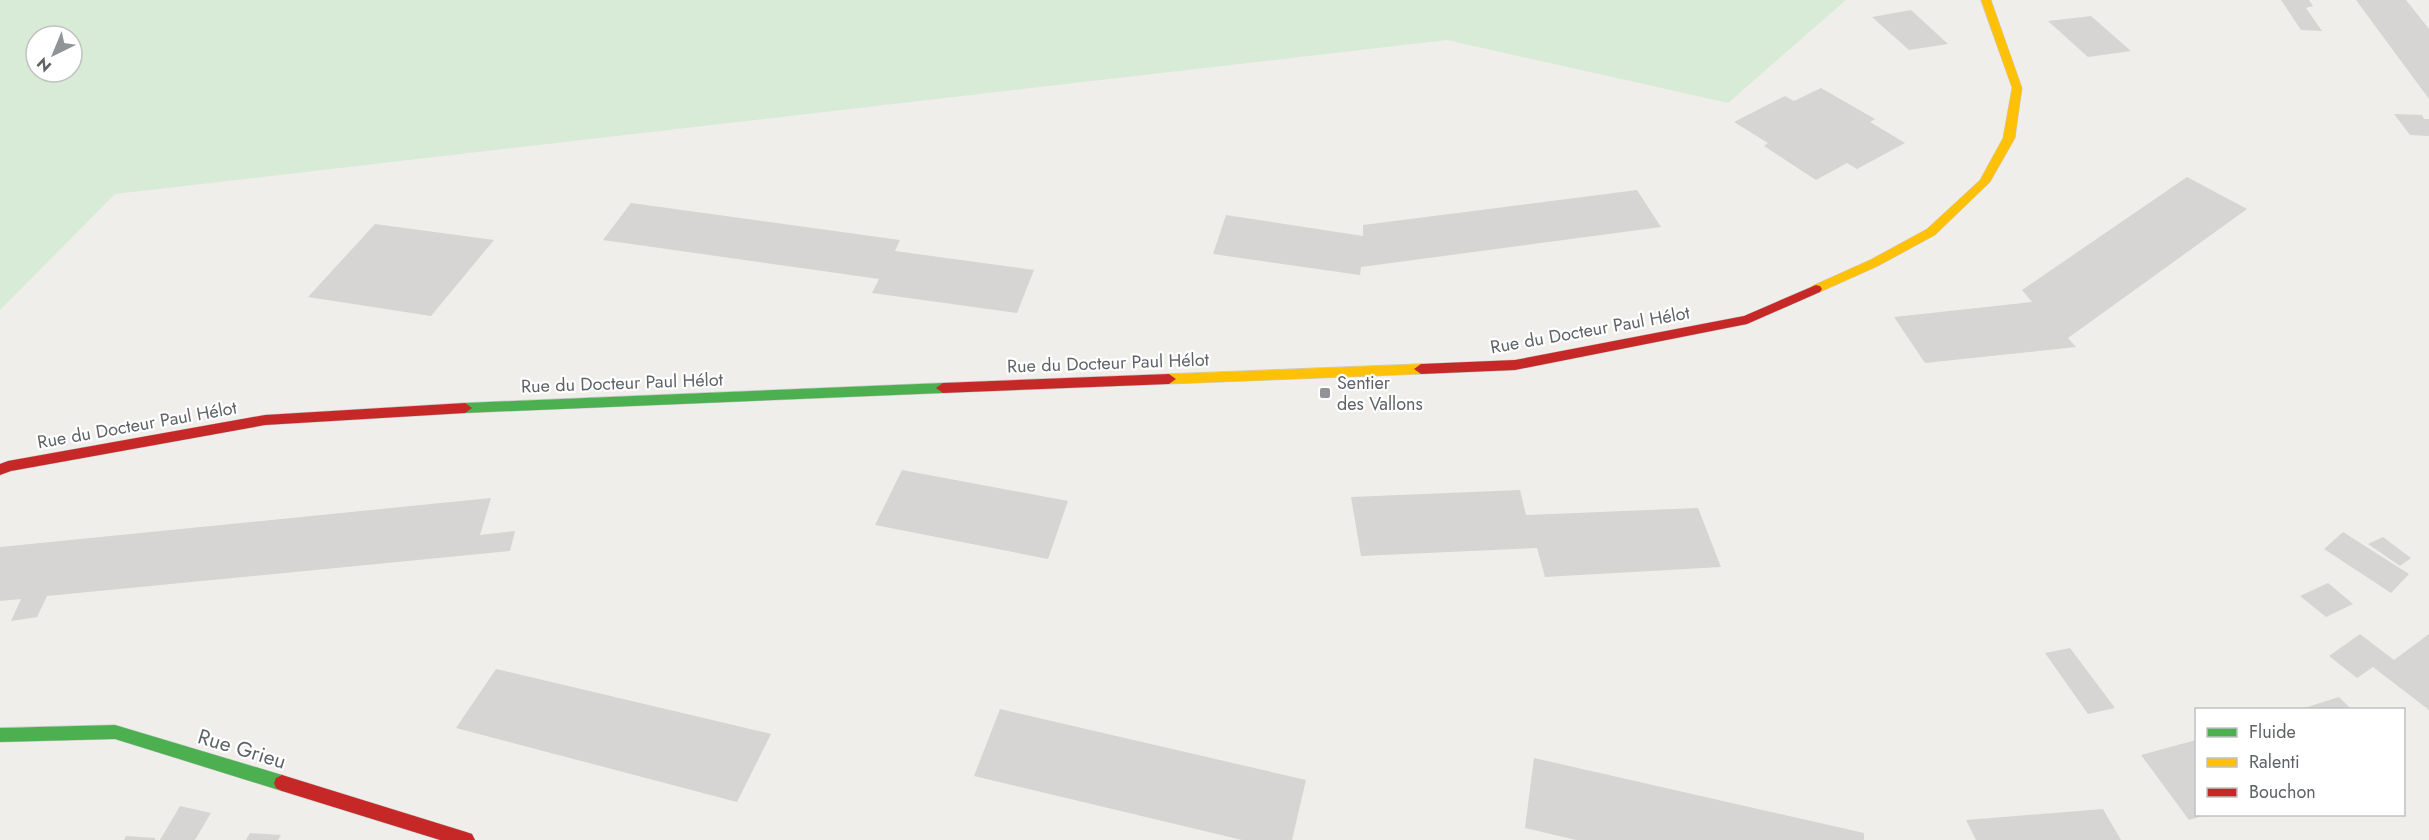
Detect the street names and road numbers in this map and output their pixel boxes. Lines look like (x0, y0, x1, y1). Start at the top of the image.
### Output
street label: Rue du Docteur Paul Hélot (1488, 300, 1692, 360)
street label: Rue du Docteur Paul Hélot (1007, 346, 1210, 380)
street label: Rue du Docteur Paul Hélot (521, 366, 724, 400)
street label: Rue du Docteur Paul Hélot (35, 395, 239, 455)
street label: Rue Grieu (194, 721, 290, 777)

